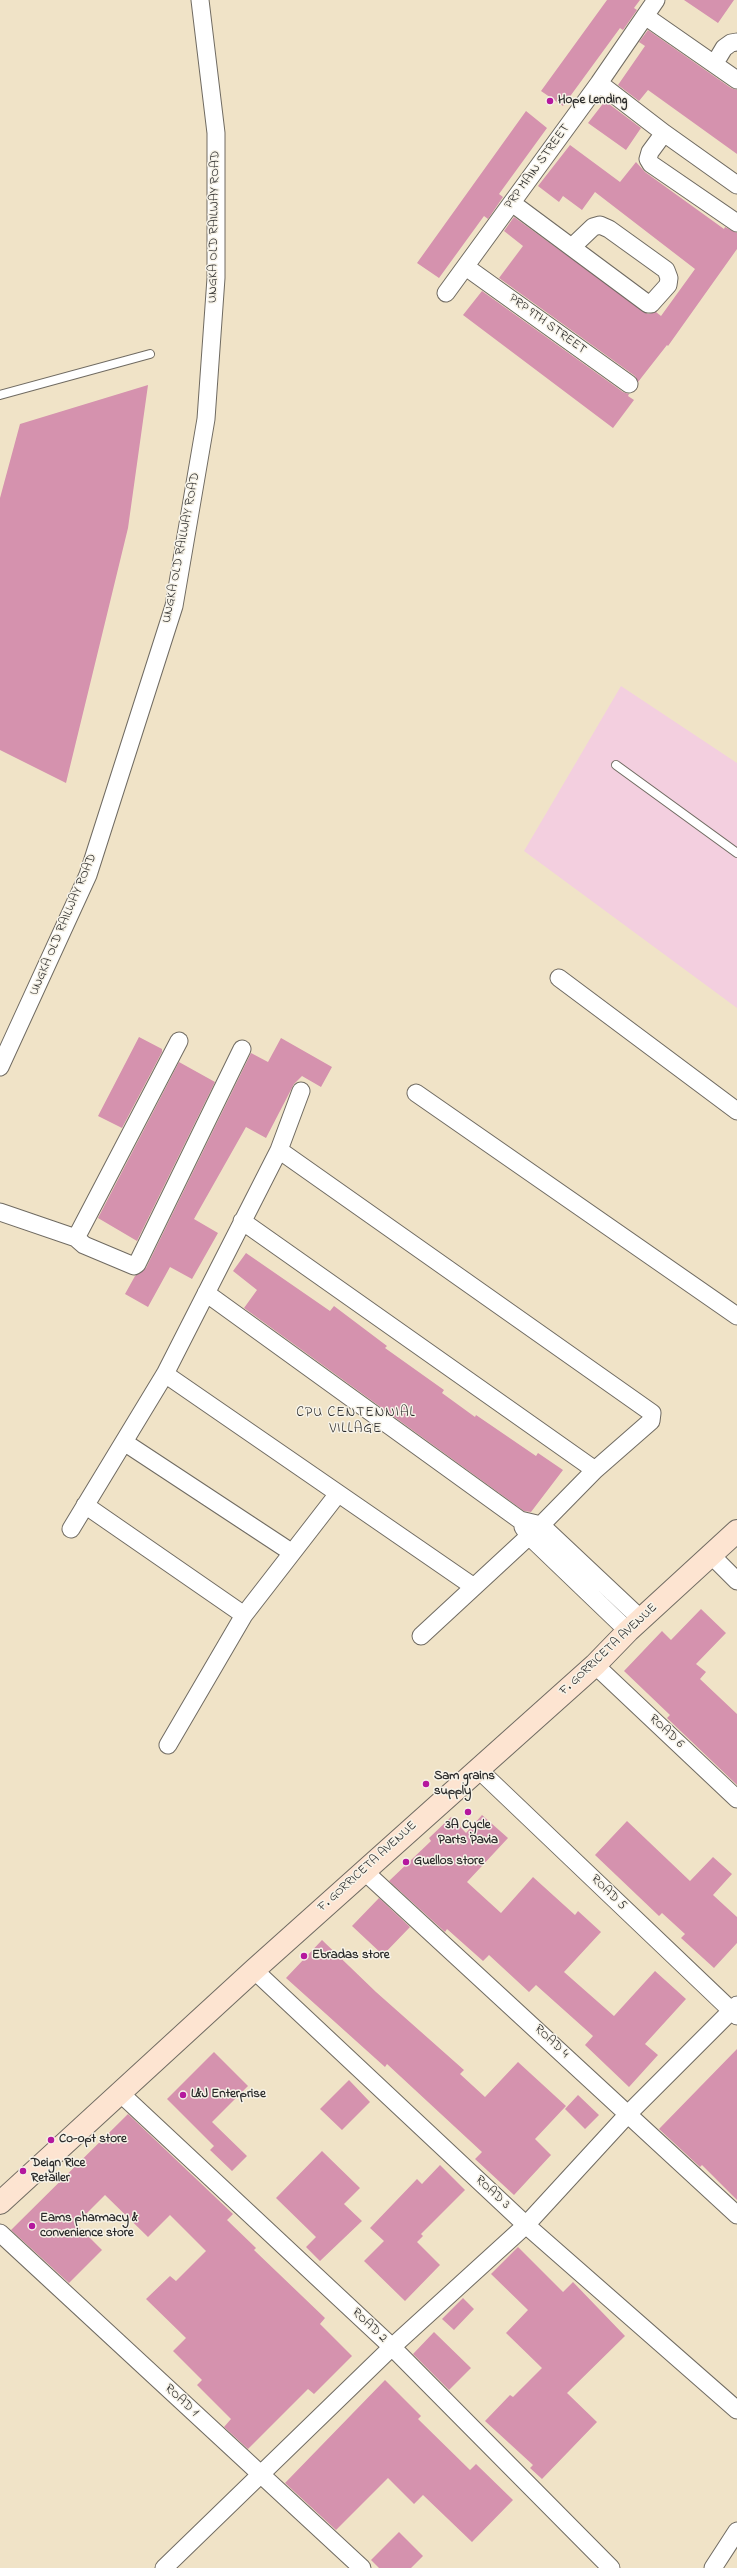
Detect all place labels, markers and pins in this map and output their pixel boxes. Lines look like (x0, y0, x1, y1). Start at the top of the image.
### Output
place label: Hope Lending (558, 93, 627, 109)
marker: Hope Lending (545, 96, 555, 106)
place label: Sam grains supply (434, 1769, 495, 1800)
marker: Sam grains supply (421, 1779, 431, 1789)
marker: 3A Cycle Parts Pavia (463, 1807, 473, 1817)
place label: 3A Cycle Parts Pavia (438, 1818, 498, 1849)
place label: Guellos store (414, 1854, 484, 1870)
marker: Guellos store (401, 1857, 411, 1867)
place label: Ebradas store (312, 1948, 390, 1964)
marker: Ebradas store (299, 1951, 309, 1961)
place label: L&J Enterprise (191, 2087, 266, 2103)
marker: L&J Enterprise (178, 2090, 188, 2100)
place label: Co-opt store (59, 2132, 127, 2148)
marker: Co-opt store (46, 2135, 56, 2145)
place label: Deign Rice Retailer (31, 2156, 85, 2187)
marker: Deign Rice Retailer (18, 2166, 28, 2176)
place label: Eams pharmacy & convenience store (40, 2211, 138, 2242)
marker: Eams pharmacy & convenience store (27, 2221, 37, 2231)

